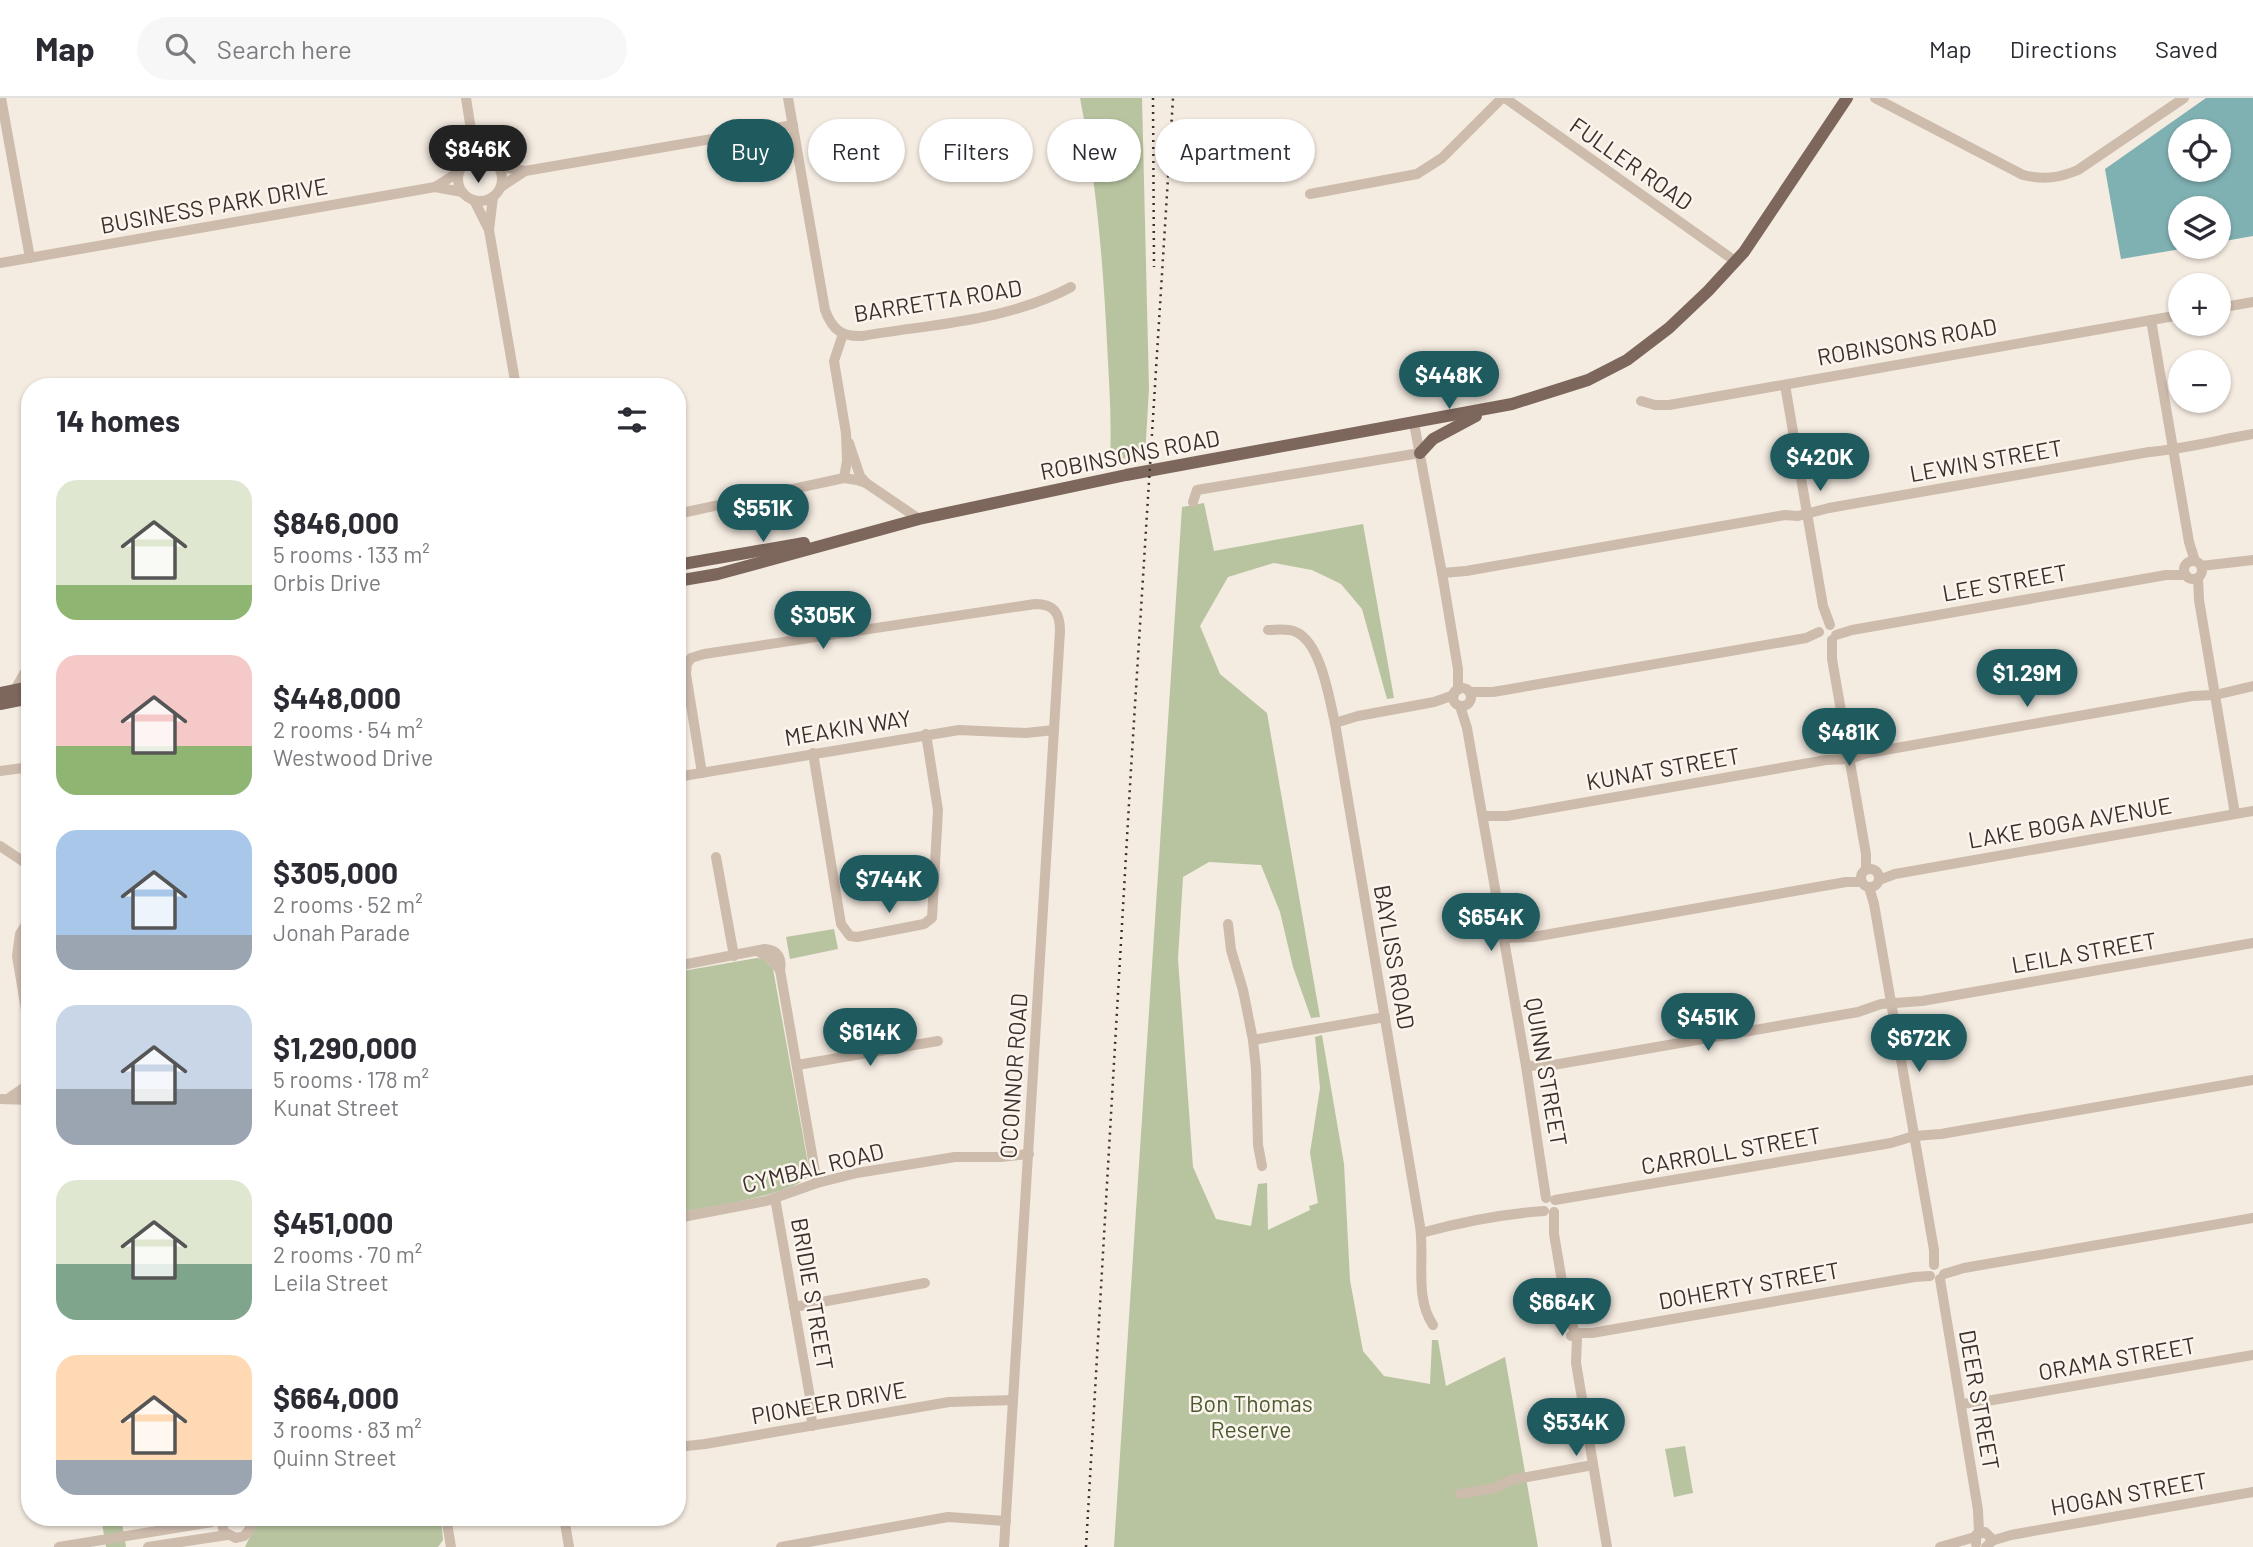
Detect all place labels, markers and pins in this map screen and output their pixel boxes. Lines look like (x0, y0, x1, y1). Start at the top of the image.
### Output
pin: $846K (429, 126, 527, 185)
pin: $448K (1400, 352, 1498, 411)
pin: $420K (1771, 434, 1869, 493)
pin: $551K (714, 484, 812, 544)
pin: $305K (774, 592, 872, 651)
pin: $1.29M (1970, 650, 2084, 709)
pin: $481K (1800, 708, 1898, 768)
pin: $744K (840, 856, 938, 915)
pin: $654K (1442, 894, 1540, 953)
pin: $451K (1659, 993, 1757, 1053)
pin: $614K (821, 1009, 919, 1068)
pin: $672K (1870, 1014, 1968, 1074)
pin: $664K (1513, 1278, 1611, 1338)
pin: $534K (1527, 1398, 1625, 1458)

